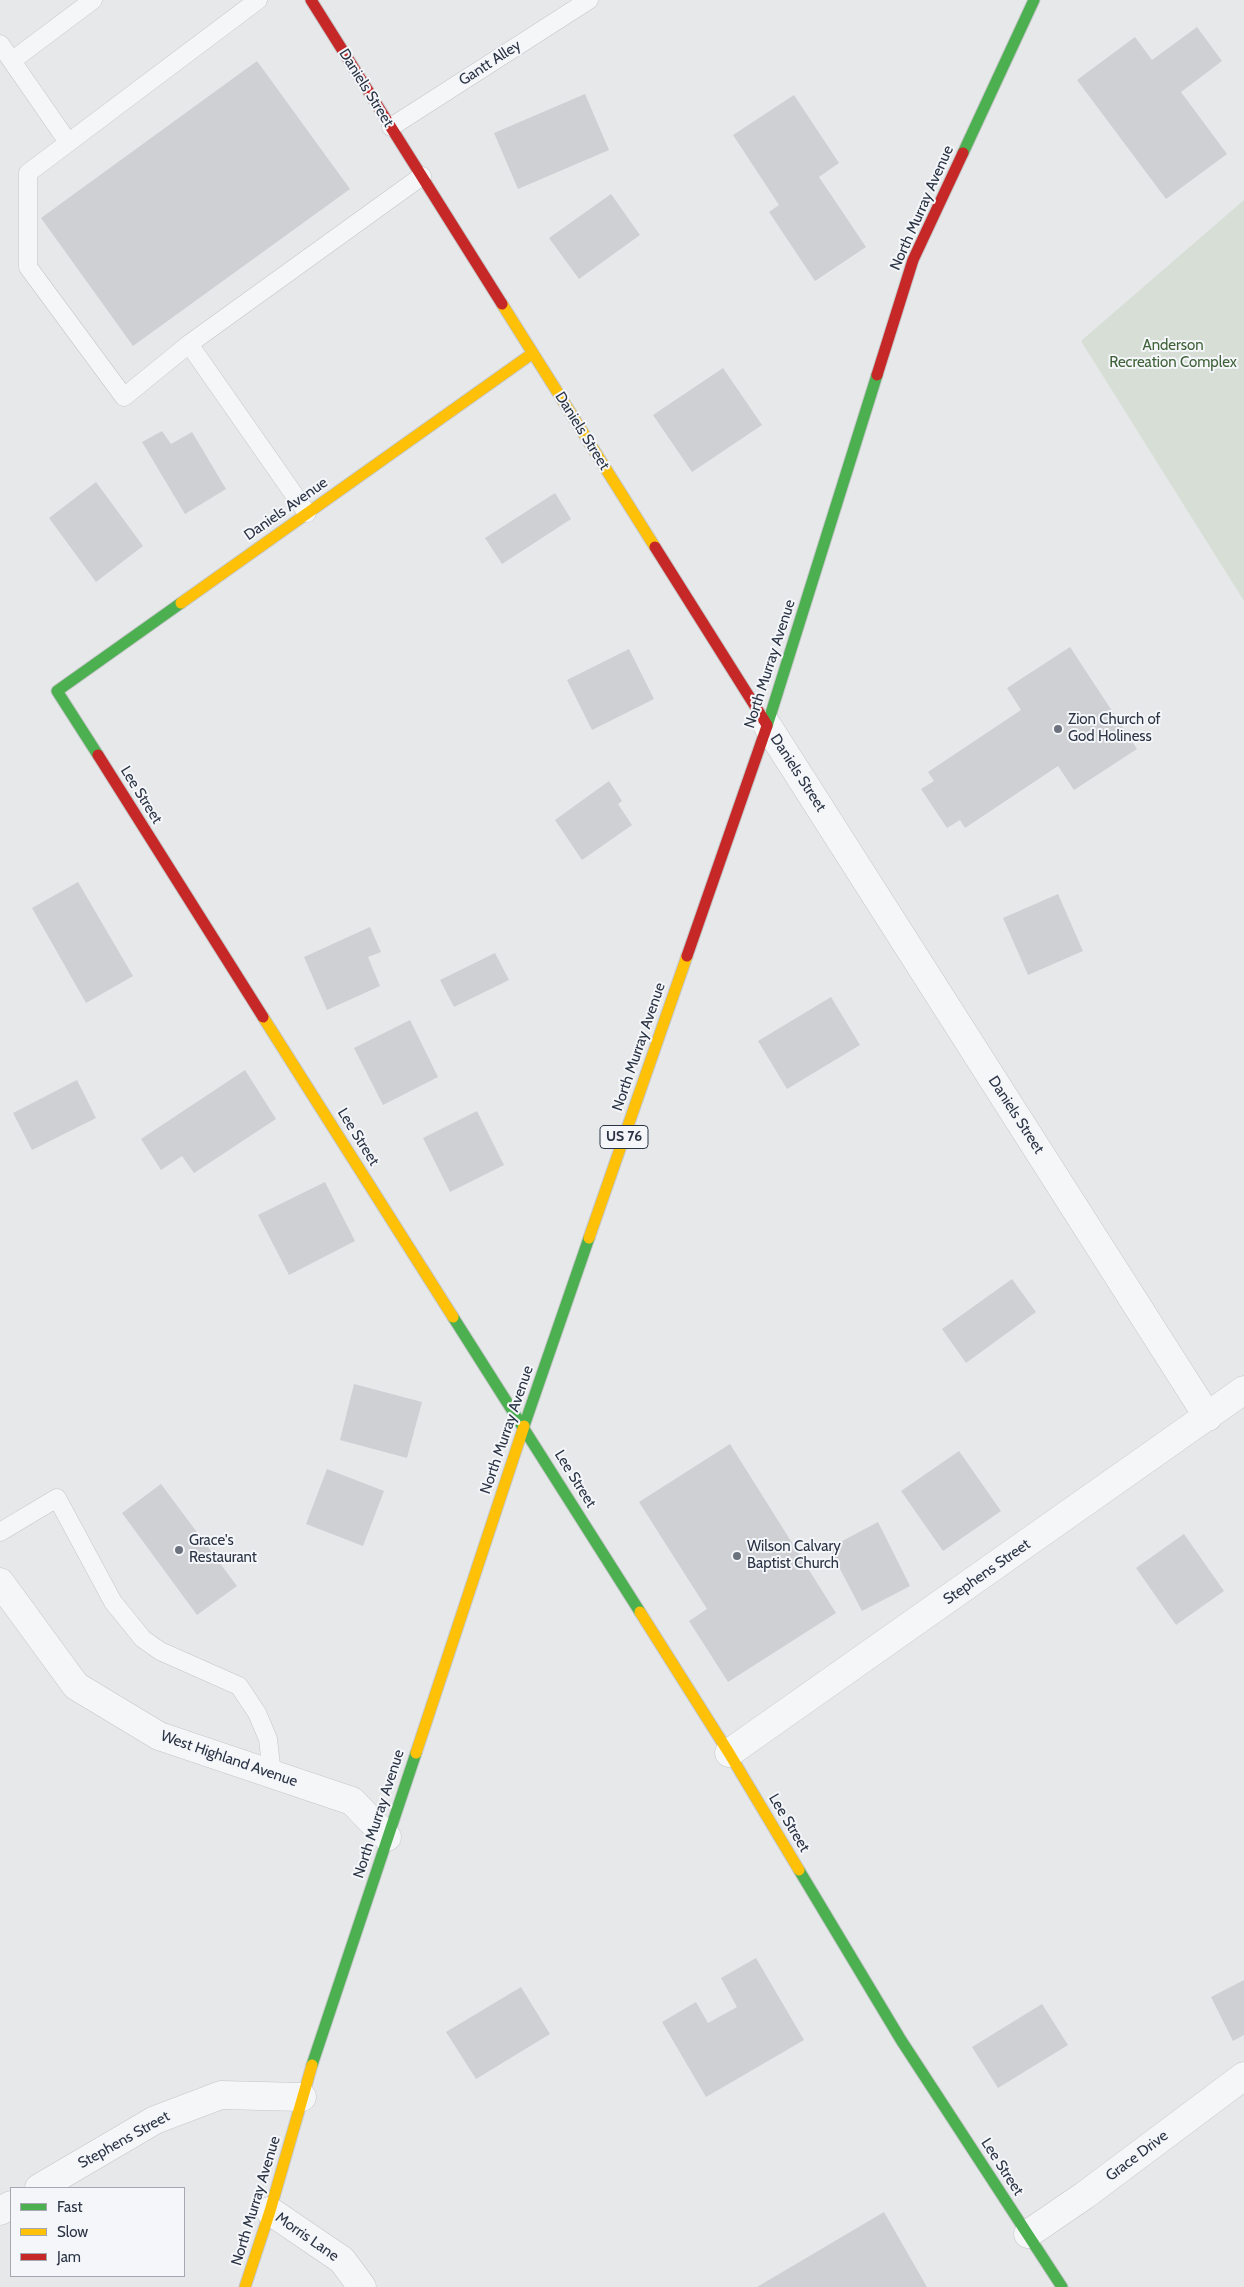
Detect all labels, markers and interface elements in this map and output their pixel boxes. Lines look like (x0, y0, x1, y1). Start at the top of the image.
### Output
street label: Gantt Alley (456, 36, 524, 90)
street label: Daniels Street (335, 46, 397, 130)
street label: North Murray Avenue (886, 143, 958, 273)
park label: Anderson Recreation Complex (1109, 337, 1237, 372)
street label: Daniels Street (551, 389, 613, 473)
street label: Daniels Avenue (241, 474, 331, 544)
street label: North Murray Avenue (741, 597, 799, 731)
place label: Zion Church of God Holiness (1068, 711, 1161, 746)
marker: Zion Church of God Holiness (1052, 723, 1064, 735)
street label: Daniels Street (766, 731, 830, 815)
street label: Lee Street (116, 763, 166, 827)
street label: North Murray Avenue (609, 980, 669, 1114)
street label: Daniels Street (984, 1073, 1048, 1157)
street label: Lee Street (333, 1105, 383, 1169)
road number: US 76 (600, 1126, 648, 1148)
street label: North Murray Avenue (477, 1363, 537, 1497)
street label: Lee Street (550, 1447, 600, 1511)
place label: Grace's Restaurant (189, 1532, 257, 1567)
street label: Stephens Street (940, 1535, 1034, 1609)
place label: Wilson Calvary Baptist Church (747, 1538, 841, 1573)
marker: Grace's Restaurant (173, 1544, 185, 1556)
marker: Wilson Calvary Baptist Church (731, 1550, 743, 1562)
street label: West Highland Avenue (158, 1727, 300, 1791)
street label: North Murray Avenue (350, 1747, 408, 1881)
street label: Lee Street (765, 1791, 813, 1855)
street label: Stephens Street (75, 2107, 173, 2173)
street label: Grace Drive (1102, 2127, 1172, 2185)
street label: North Murray Avenue (228, 2134, 284, 2268)
street label: Lee Street (977, 2135, 1027, 2199)
legend (10, 2187, 185, 2277)
text: Fast (57, 2198, 82, 2216)
street label: Morris Lane (272, 2209, 342, 2265)
text: Slow (57, 2223, 88, 2241)
text: Jam (57, 2248, 81, 2266)

